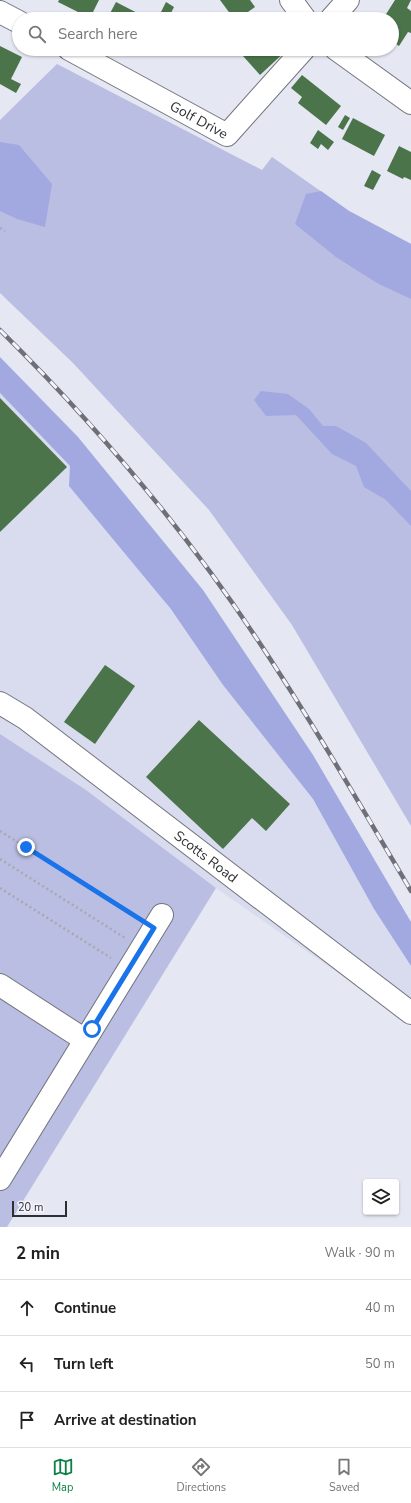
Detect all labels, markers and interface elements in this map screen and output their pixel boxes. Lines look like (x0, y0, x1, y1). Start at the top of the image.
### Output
search box (12, 12, 399, 56)
icon: search (26, 23, 48, 45)
text: Search here (58, 24, 138, 44)
street label: Golf Drive (166, 97, 231, 144)
street label: Scotts Road (170, 826, 241, 887)
route end (17, 838, 35, 856)
route start (83, 1020, 101, 1038)
map controls (363, 1179, 399, 1215)
button: layers (363, 1179, 399, 1215)
scale bar (12, 1199, 67, 1218)
text: 20 m (18, 1200, 43, 1215)
text: 2 min (16, 1242, 60, 1265)
text: Walk · 90 m (324, 1244, 395, 1262)
icon: ahead (16, 1297, 38, 1319)
text: Continue (54, 1298, 116, 1318)
text: 40 m (365, 1299, 395, 1317)
icon: left (16, 1353, 38, 1375)
text: Turn left (54, 1354, 113, 1374)
text: 50 m (365, 1355, 395, 1373)
icon: arrive (16, 1409, 38, 1431)
text: Arrive at destination (54, 1410, 197, 1430)
tab: Map (52, 1456, 74, 1495)
tab: Directions (177, 1456, 226, 1495)
tab: Saved (329, 1456, 359, 1495)

